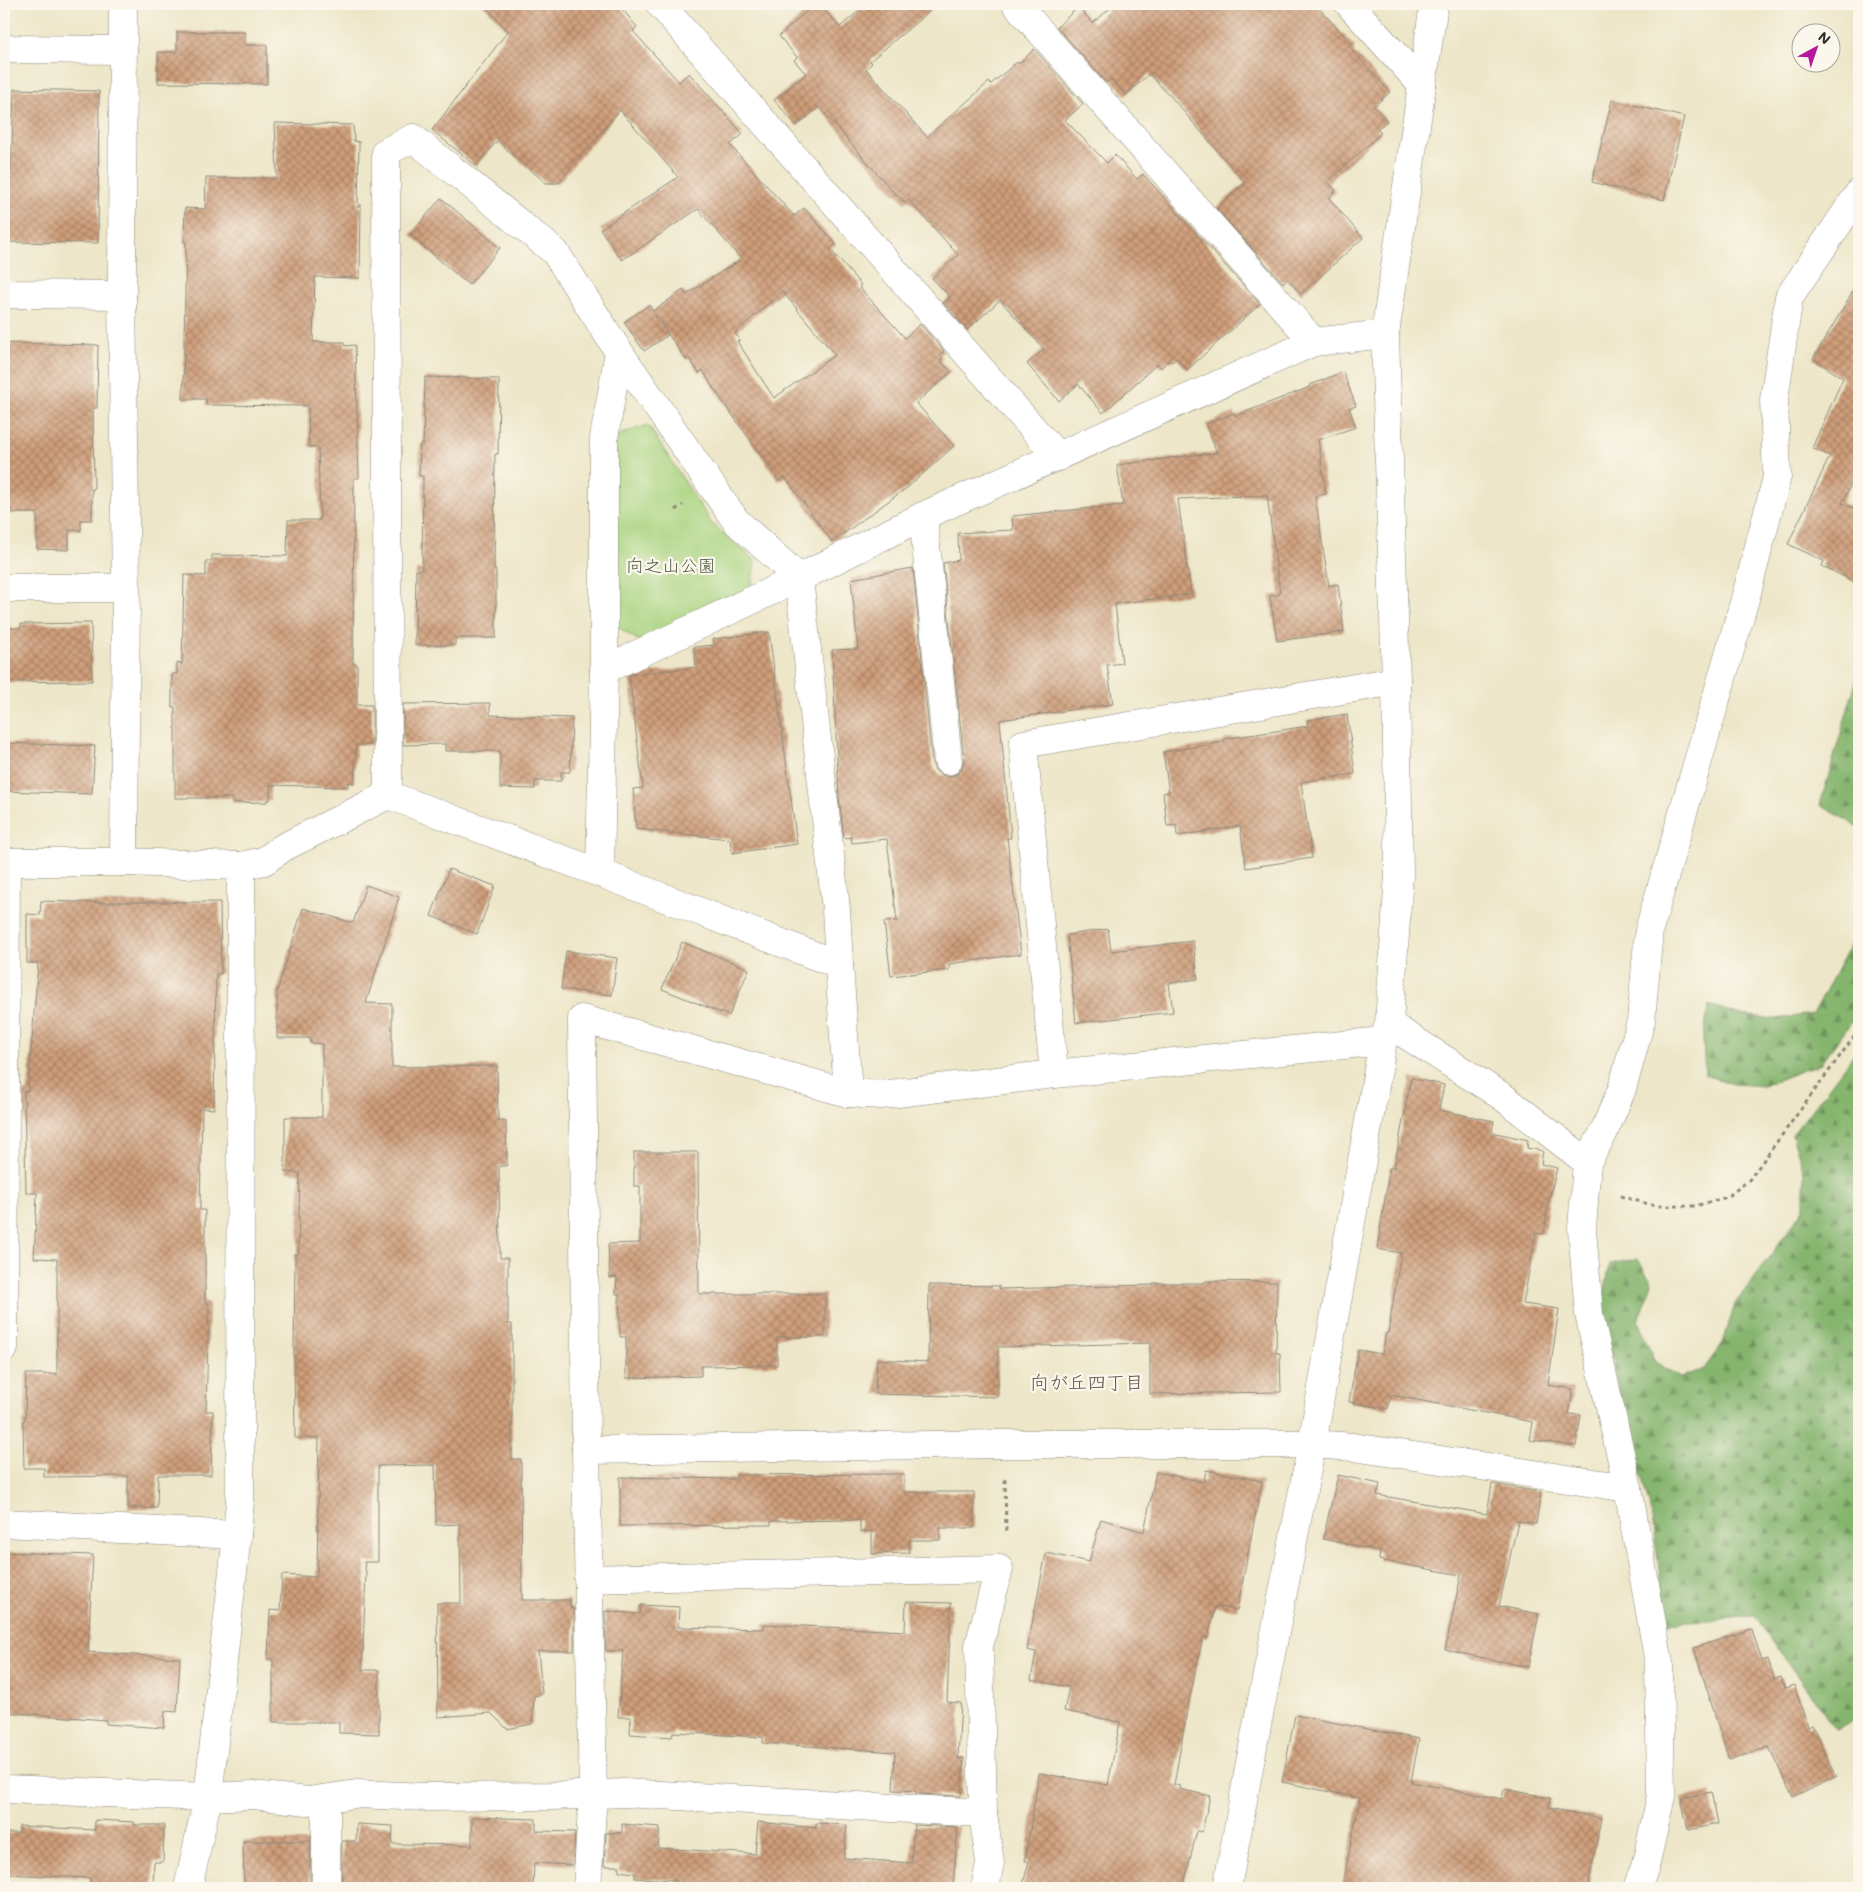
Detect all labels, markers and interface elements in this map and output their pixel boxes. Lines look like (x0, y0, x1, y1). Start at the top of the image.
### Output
north arrow (1790, 22, 1840, 72)
text: N (1814, 27, 1835, 48)
park label: 向之山公園 (626, 553, 716, 577)
district label: 向が丘四丁目 (1030, 1369, 1144, 1394)

